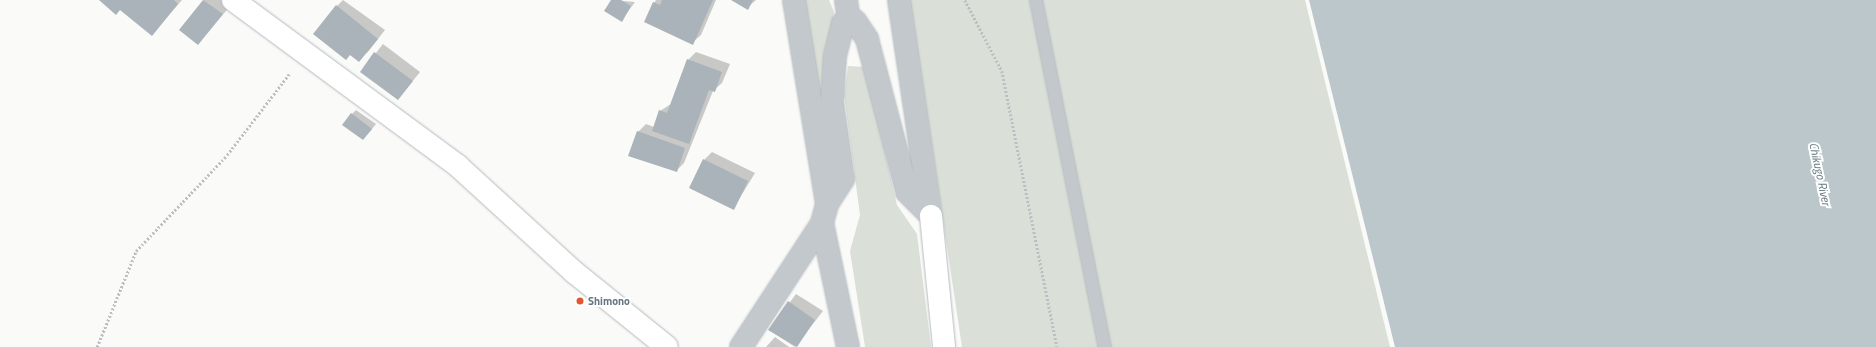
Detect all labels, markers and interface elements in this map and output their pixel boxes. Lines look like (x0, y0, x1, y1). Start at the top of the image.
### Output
water label: Chikugo River (1806, 141, 1834, 207)
place label: Shimono (588, 294, 630, 308)
marker: Shimono (575, 296, 585, 306)

